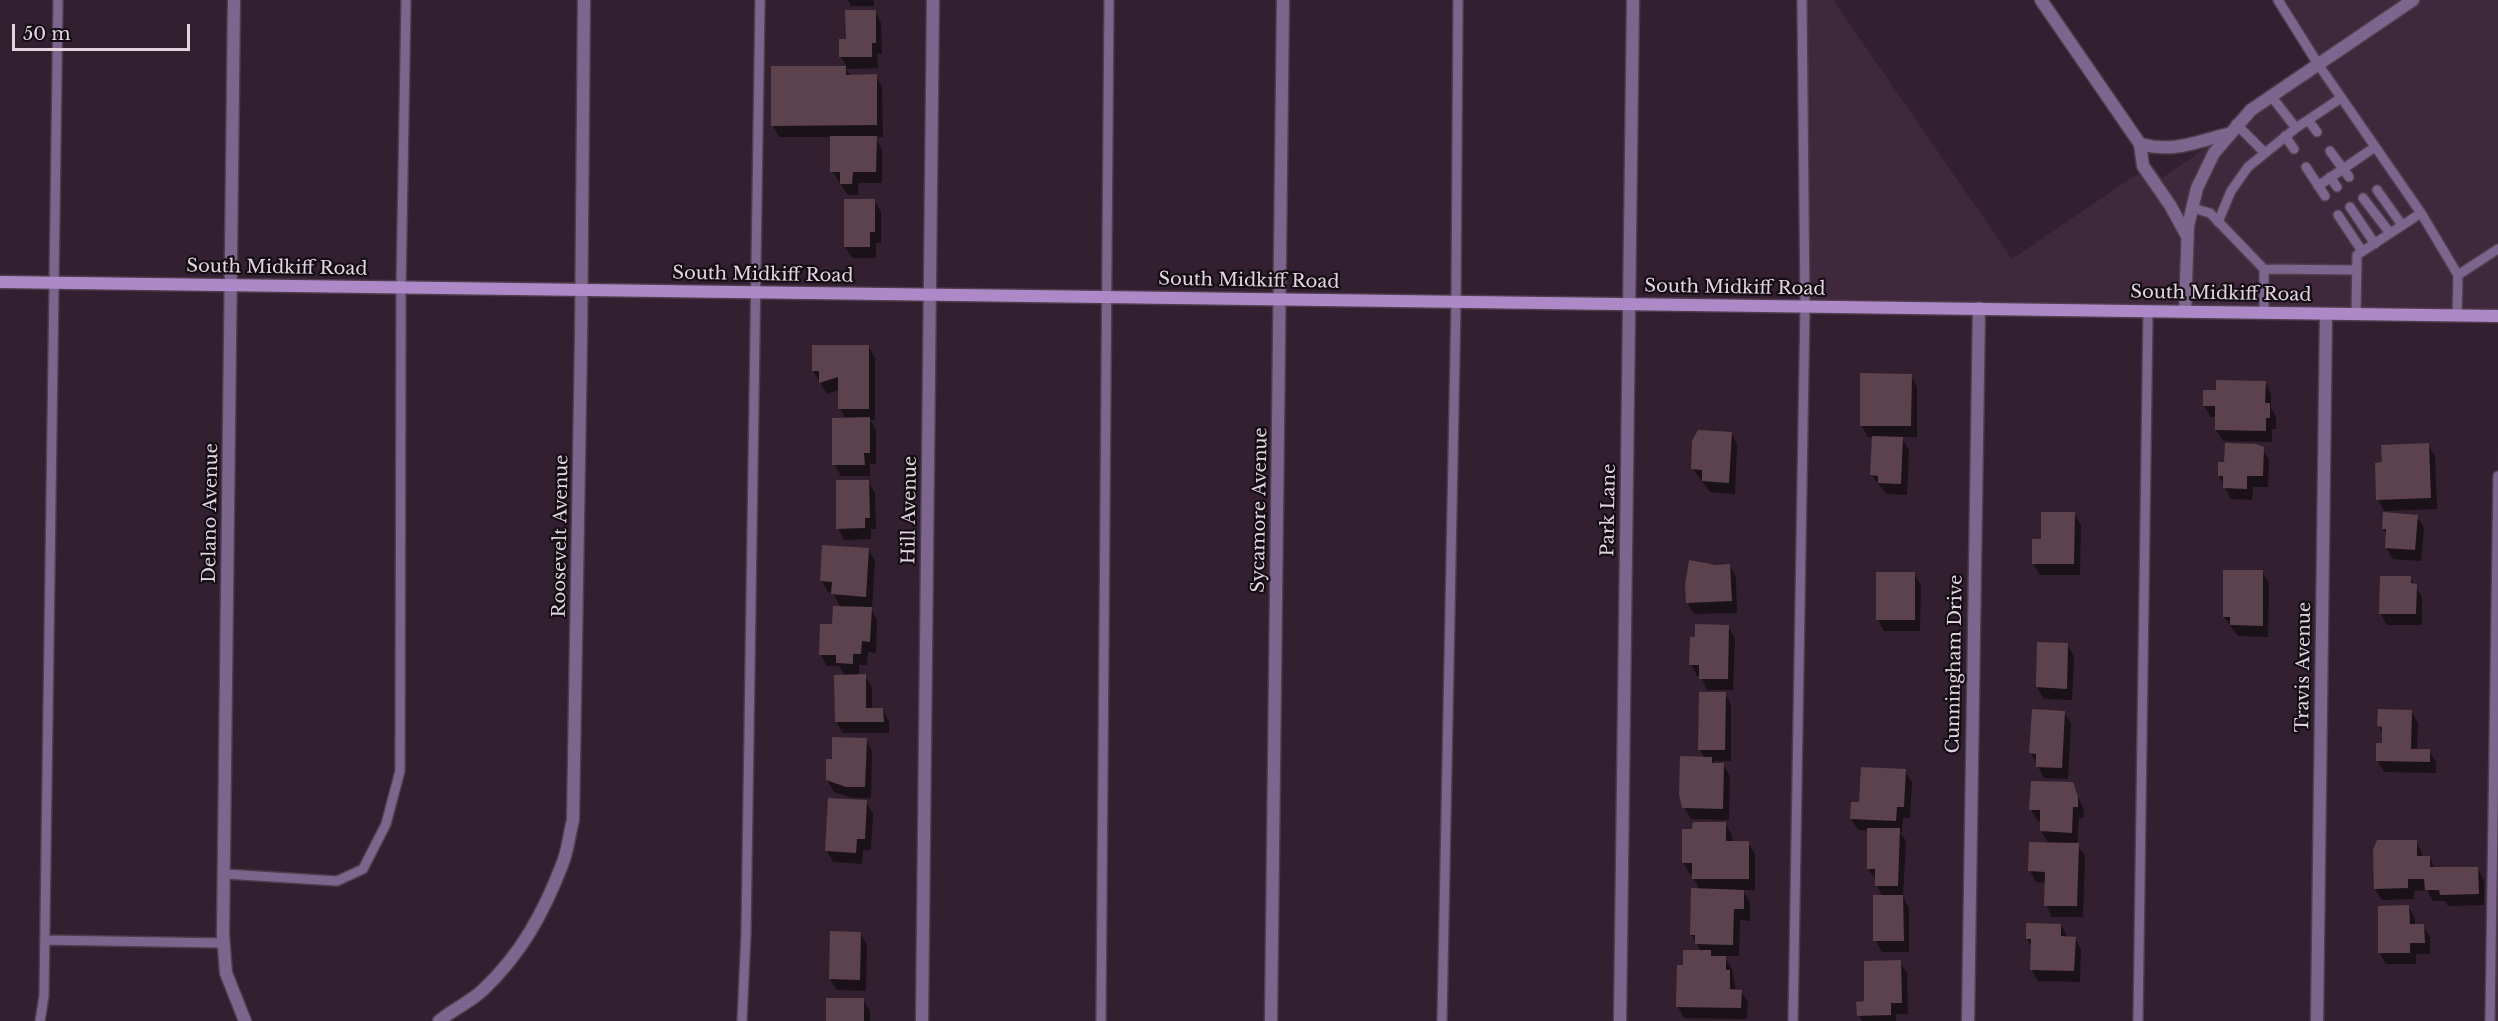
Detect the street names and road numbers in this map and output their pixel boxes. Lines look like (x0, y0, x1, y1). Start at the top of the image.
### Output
street label: South Midkiff Road (186, 256, 368, 280)
street label: South Midkiff Road (672, 263, 854, 287)
street label: South Midkiff Road (1158, 269, 1340, 293)
street label: South Midkiff Road (1644, 276, 1826, 300)
street label: South Midkiff Road (2130, 282, 2312, 306)
street label: Sycamore Avenue (1248, 427, 1272, 593)
street label: Delano Avenue (199, 443, 223, 583)
street label: Roosevelt Avenue (549, 454, 573, 618)
street label: Hill Avenue (898, 456, 922, 564)
street label: Park Lane (1597, 463, 1621, 557)
street label: Cunningham Drive (1943, 574, 1967, 754)
street label: Travis Avenue (2292, 602, 2316, 732)

